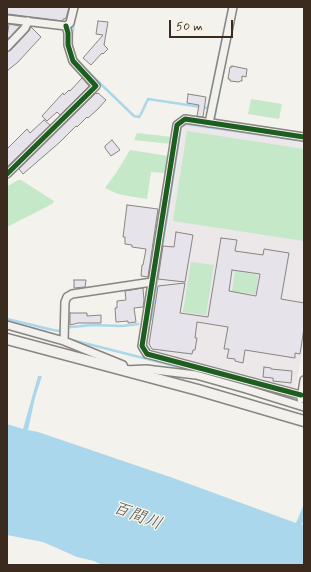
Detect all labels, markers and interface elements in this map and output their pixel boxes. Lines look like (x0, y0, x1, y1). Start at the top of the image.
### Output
scale bar (171, 12, 235, 38)
text: 50 m (176, 19, 203, 35)
water label: 百間川 (110, 498, 164, 536)

